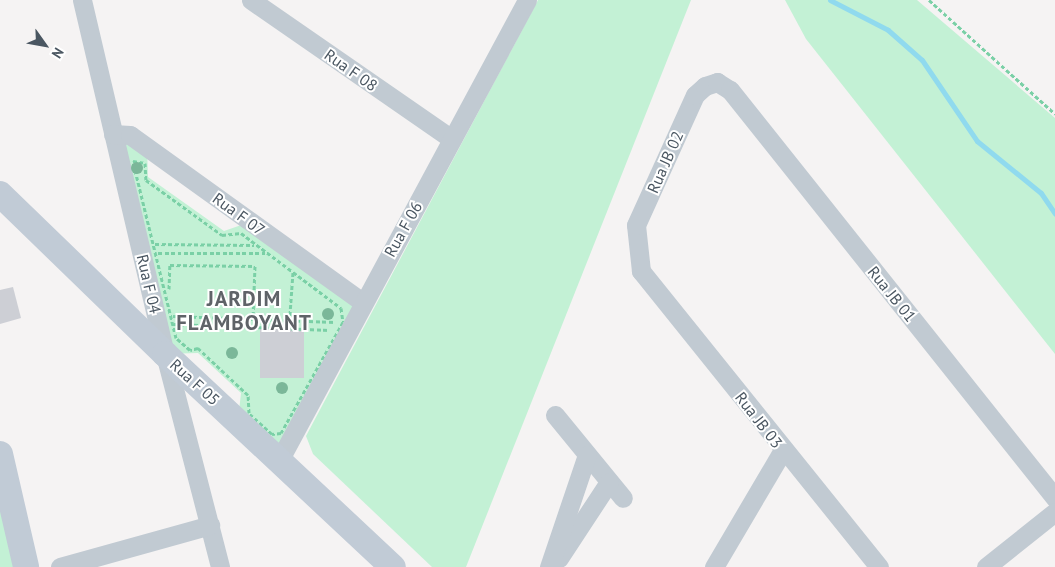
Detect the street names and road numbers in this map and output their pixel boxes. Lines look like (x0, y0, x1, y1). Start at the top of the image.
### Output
street label: Rua F 08 (321, 45, 381, 95)
street label: Rua JB 02 (643, 128, 687, 196)
street label: Rua F 07 (209, 189, 269, 239)
street label: Rua F 06 (380, 198, 426, 260)
street label: Rua F 04 (133, 253, 165, 315)
street label: Rua JB 01 (864, 262, 920, 326)
street label: Rua F 05 (166, 355, 224, 409)
street label: Rua JB 03 (731, 388, 787, 452)

